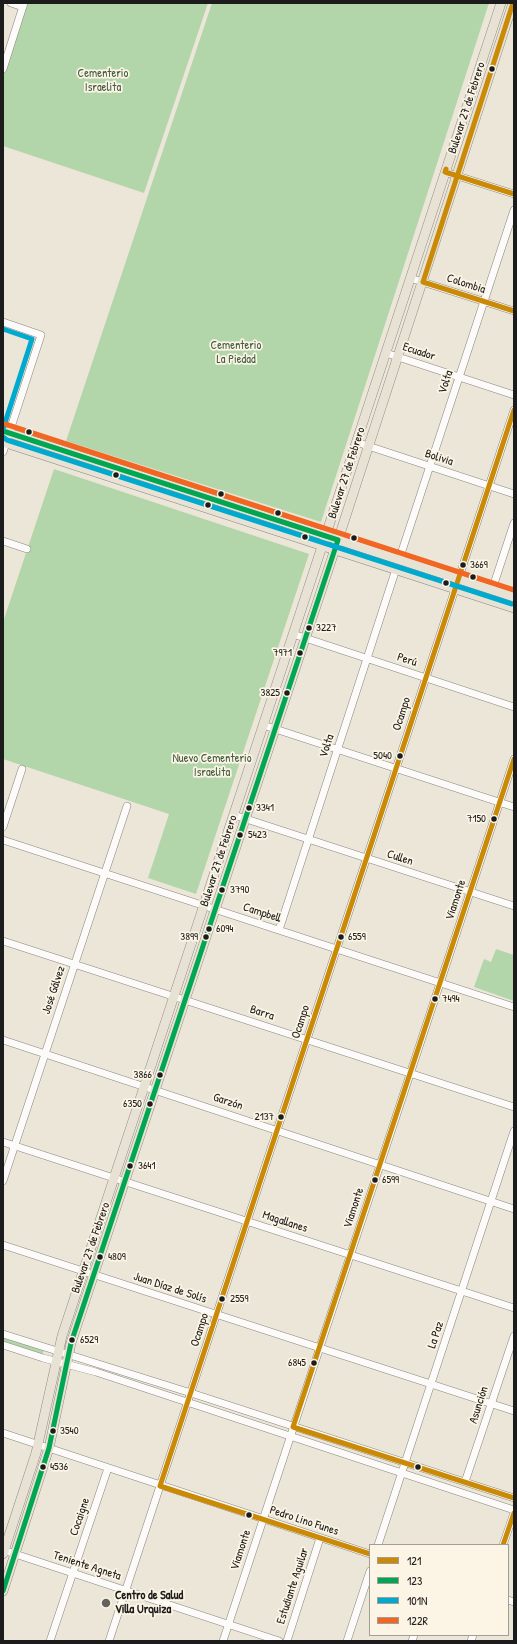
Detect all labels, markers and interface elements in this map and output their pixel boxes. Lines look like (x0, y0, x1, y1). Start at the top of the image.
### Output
street label: Bulevar 27 de Febrero (445, 60, 489, 156)
unlabelled marker (487, 64, 497, 74)
park label: Cementerio Israelita (78, 67, 128, 95)
street label: Colombia (445, 271, 487, 297)
park label: Cementerio La Piedad (211, 339, 261, 367)
street label: Ecuador (401, 340, 437, 364)
street label: Volta (436, 369, 456, 395)
street label: Bulevar 27 de Febrero (325, 425, 369, 521)
unlabelled marker (24, 427, 34, 437)
street label: Bolivia (423, 447, 455, 469)
unlabelled marker (111, 470, 121, 480)
unlabelled marker (216, 489, 226, 499)
unlabelled marker (203, 500, 213, 510)
unlabelled marker (273, 508, 283, 518)
unlabelled marker (300, 532, 310, 542)
unlabelled marker (349, 533, 359, 543)
place label: 3669 (470, 558, 488, 572)
marker: 3669 (458, 560, 468, 570)
unlabelled marker (468, 572, 478, 582)
unlabelled marker (441, 578, 451, 588)
place label: 3227 (316, 621, 337, 635)
marker: 3227 (304, 623, 314, 633)
place label: 7971 (273, 646, 292, 660)
marker: 7971 (295, 648, 305, 658)
street label: Perú (395, 650, 419, 670)
place label: 3825 (261, 686, 280, 700)
marker: 3825 (282, 688, 292, 698)
street label: Ocampo (390, 696, 414, 732)
street label: Volta (317, 733, 337, 759)
place label: 5040 (373, 749, 392, 763)
marker: 5040 (395, 751, 405, 761)
park label: Nuevo Cementerio Israelita (172, 752, 252, 780)
place label: 3341 (256, 801, 274, 815)
marker: 3341 (244, 803, 254, 813)
place label: 7150 (467, 812, 486, 826)
street label: Bulevar 27 de Febrero (197, 813, 241, 909)
marker: 7150 (489, 814, 499, 824)
place label: 5423 (248, 828, 267, 842)
marker: 5423 (235, 830, 245, 840)
street label: Cullen (385, 847, 415, 869)
street label: Viamonte (443, 878, 469, 922)
place label: 3790 (230, 883, 249, 897)
marker: 3790 (217, 885, 227, 895)
street label: Campbell (241, 900, 283, 926)
place label: 6094 (216, 922, 233, 936)
marker: 6094 (204, 924, 214, 934)
place label: 3899 (180, 930, 198, 944)
place label: 6559 (348, 930, 366, 944)
marker: 3899 (201, 932, 211, 942)
marker: 6559 (336, 932, 346, 942)
street label: José Gálvez (39, 964, 69, 1016)
place label: 7494 (442, 992, 460, 1006)
marker: 7494 (430, 994, 440, 1004)
street label: Barra (248, 1002, 276, 1024)
street label: Ocampo (289, 1004, 313, 1040)
place label: 3866 (134, 1068, 152, 1082)
marker: 3866 (155, 1070, 165, 1080)
street label: Garzón (211, 1090, 245, 1114)
place label: 6350 (123, 1097, 142, 1111)
marker: 6350 (145, 1099, 155, 1109)
place label: 2137 (254, 1110, 274, 1124)
marker: 2137 (276, 1112, 286, 1122)
place label: 3641 (138, 1159, 155, 1173)
marker: 3641 (125, 1161, 135, 1171)
place label: 6599 (382, 1173, 399, 1187)
marker: 6599 (370, 1175, 380, 1185)
street label: Viamonte (341, 1186, 367, 1230)
street label: Bulevar 27 de Febrero (69, 1201, 113, 1295)
street label: Magallanes (261, 1208, 309, 1236)
place label: 4809 (108, 1250, 126, 1264)
marker: 4809 (95, 1252, 105, 1262)
street label: Juan Díaz de Solís (132, 1269, 208, 1307)
place label: 2559 (230, 1292, 248, 1306)
marker: 2559 (217, 1294, 227, 1304)
street label: Ocampo (188, 1312, 212, 1348)
street label: La Paz (425, 1320, 447, 1350)
place label: 6529 (80, 1333, 98, 1347)
marker: 6529 (67, 1335, 77, 1345)
place label: 6845 (288, 1356, 306, 1370)
marker: 6845 (309, 1358, 319, 1368)
street label: Asunción (466, 1385, 492, 1425)
place label: 3540 (60, 1424, 79, 1438)
marker: 3540 (48, 1426, 58, 1436)
place label: 4536 (50, 1460, 68, 1474)
marker: 4536 (38, 1462, 48, 1472)
unlabelled marker (413, 1462, 423, 1472)
street label: Cocaigne (67, 1496, 93, 1538)
street label: Pedro Lino Funes (268, 1503, 340, 1539)
unlabelled marker (244, 1510, 254, 1520)
street label: Viamonte (228, 1528, 254, 1572)
legend (369, 1544, 509, 1636)
street label: Estudiante Aguilar (274, 1546, 312, 1626)
street label: Teniente Agneta (51, 1548, 123, 1584)
text: 121 (407, 1552, 421, 1569)
text: 123 (407, 1572, 422, 1589)
place label: Centro de Salud Villa Urquiza (115, 1589, 183, 1617)
text: 101N (407, 1592, 427, 1609)
marker: Centro de Salud Villa Urquiza (100, 1597, 112, 1609)
text: 122R (407, 1612, 428, 1629)

